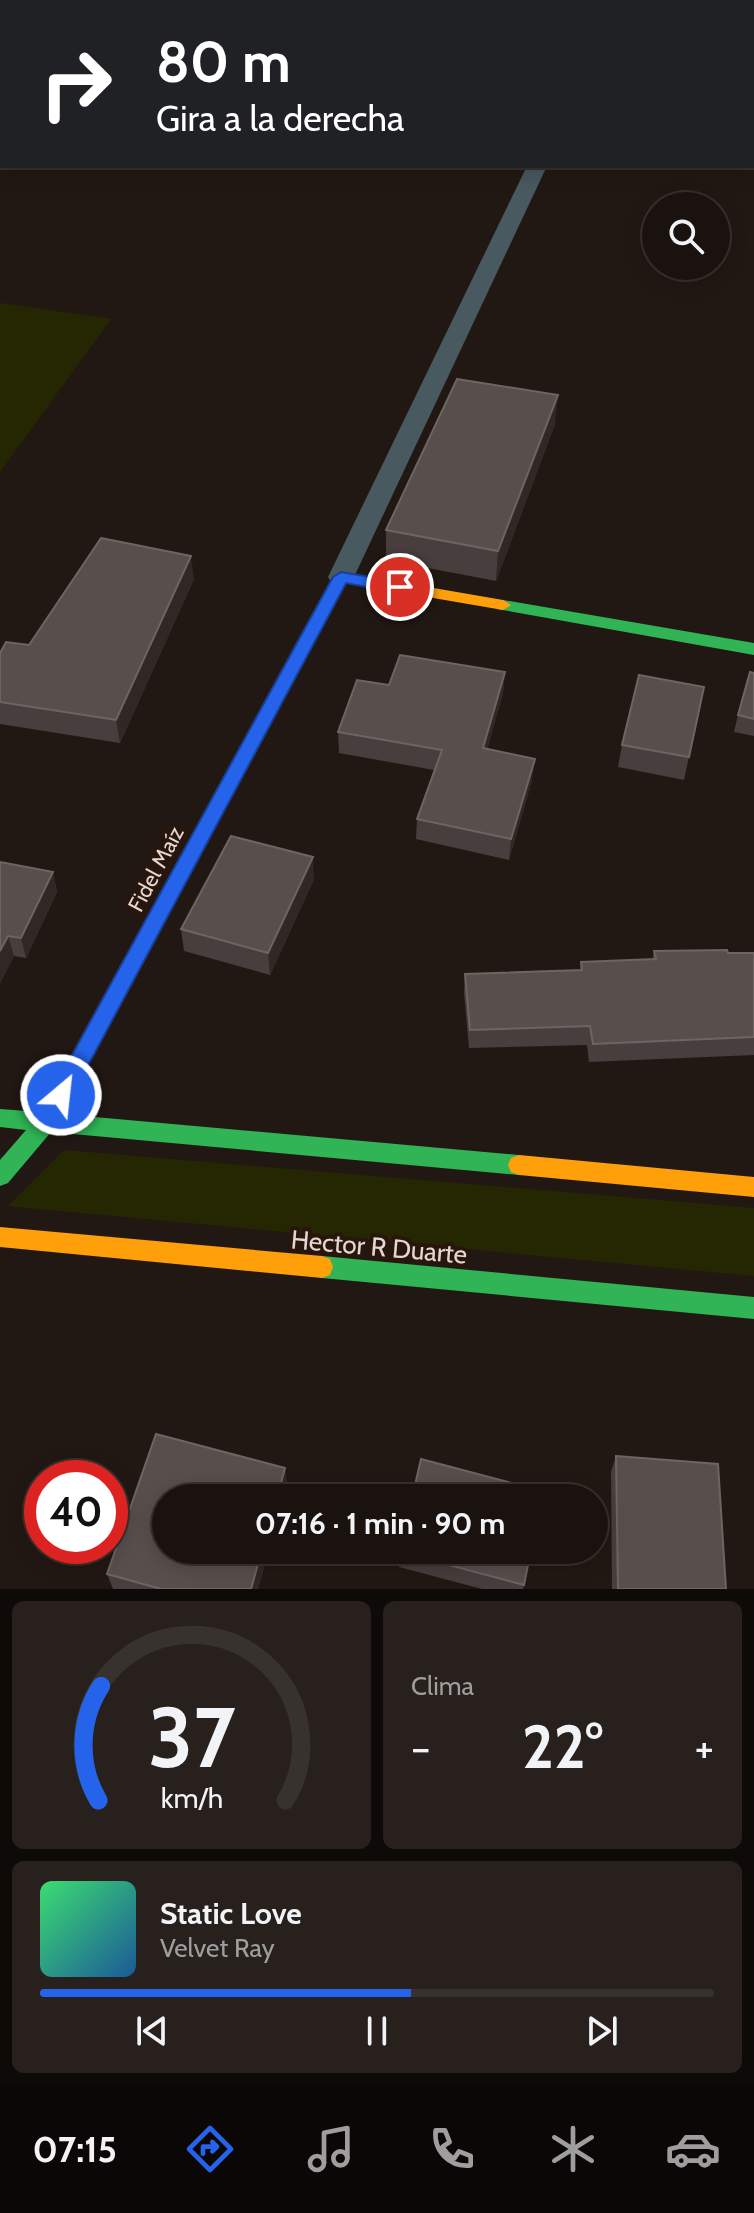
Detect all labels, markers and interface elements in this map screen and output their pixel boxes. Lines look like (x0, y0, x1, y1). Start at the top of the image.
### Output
text: 80 m (156, 28, 291, 96)
icon: right (24, 32, 128, 136)
text: Gira a la derecha (156, 96, 404, 140)
map controls (642, 192, 730, 280)
button: search (642, 192, 730, 280)
pin (366, 553, 434, 621)
icon: arrive (378, 565, 422, 609)
street label: Fidel Maíz (122, 822, 190, 916)
position arrow (19, 1053, 103, 1137)
street label: Hector R Duarte (290, 1223, 468, 1271)
speed limit sign: 40 (24, 1460, 128, 1564)
text: 07:16 · 1 min · 90 m (255, 1505, 505, 1542)
text: Clima (411, 1670, 474, 1702)
text: 37 (148, 1687, 235, 1788)
text: 22° (522, 1710, 603, 1783)
text: − (411, 1721, 430, 1774)
text: + (695, 1721, 714, 1774)
text: km/h (160, 1780, 223, 1815)
text: Static Love (160, 1895, 302, 1932)
text: Velvet Ray (160, 1932, 275, 1964)
icon: previous (130, 2009, 174, 2053)
icon: pause (355, 2009, 399, 2053)
icon: next (580, 2009, 624, 2053)
icon: directions (182, 2121, 238, 2177)
icon: music (303, 2121, 359, 2177)
icon: phone (424, 2121, 480, 2177)
icon: climate (545, 2121, 601, 2177)
icon: car (665, 2121, 721, 2177)
text: 07:15 (32, 2127, 117, 2171)

